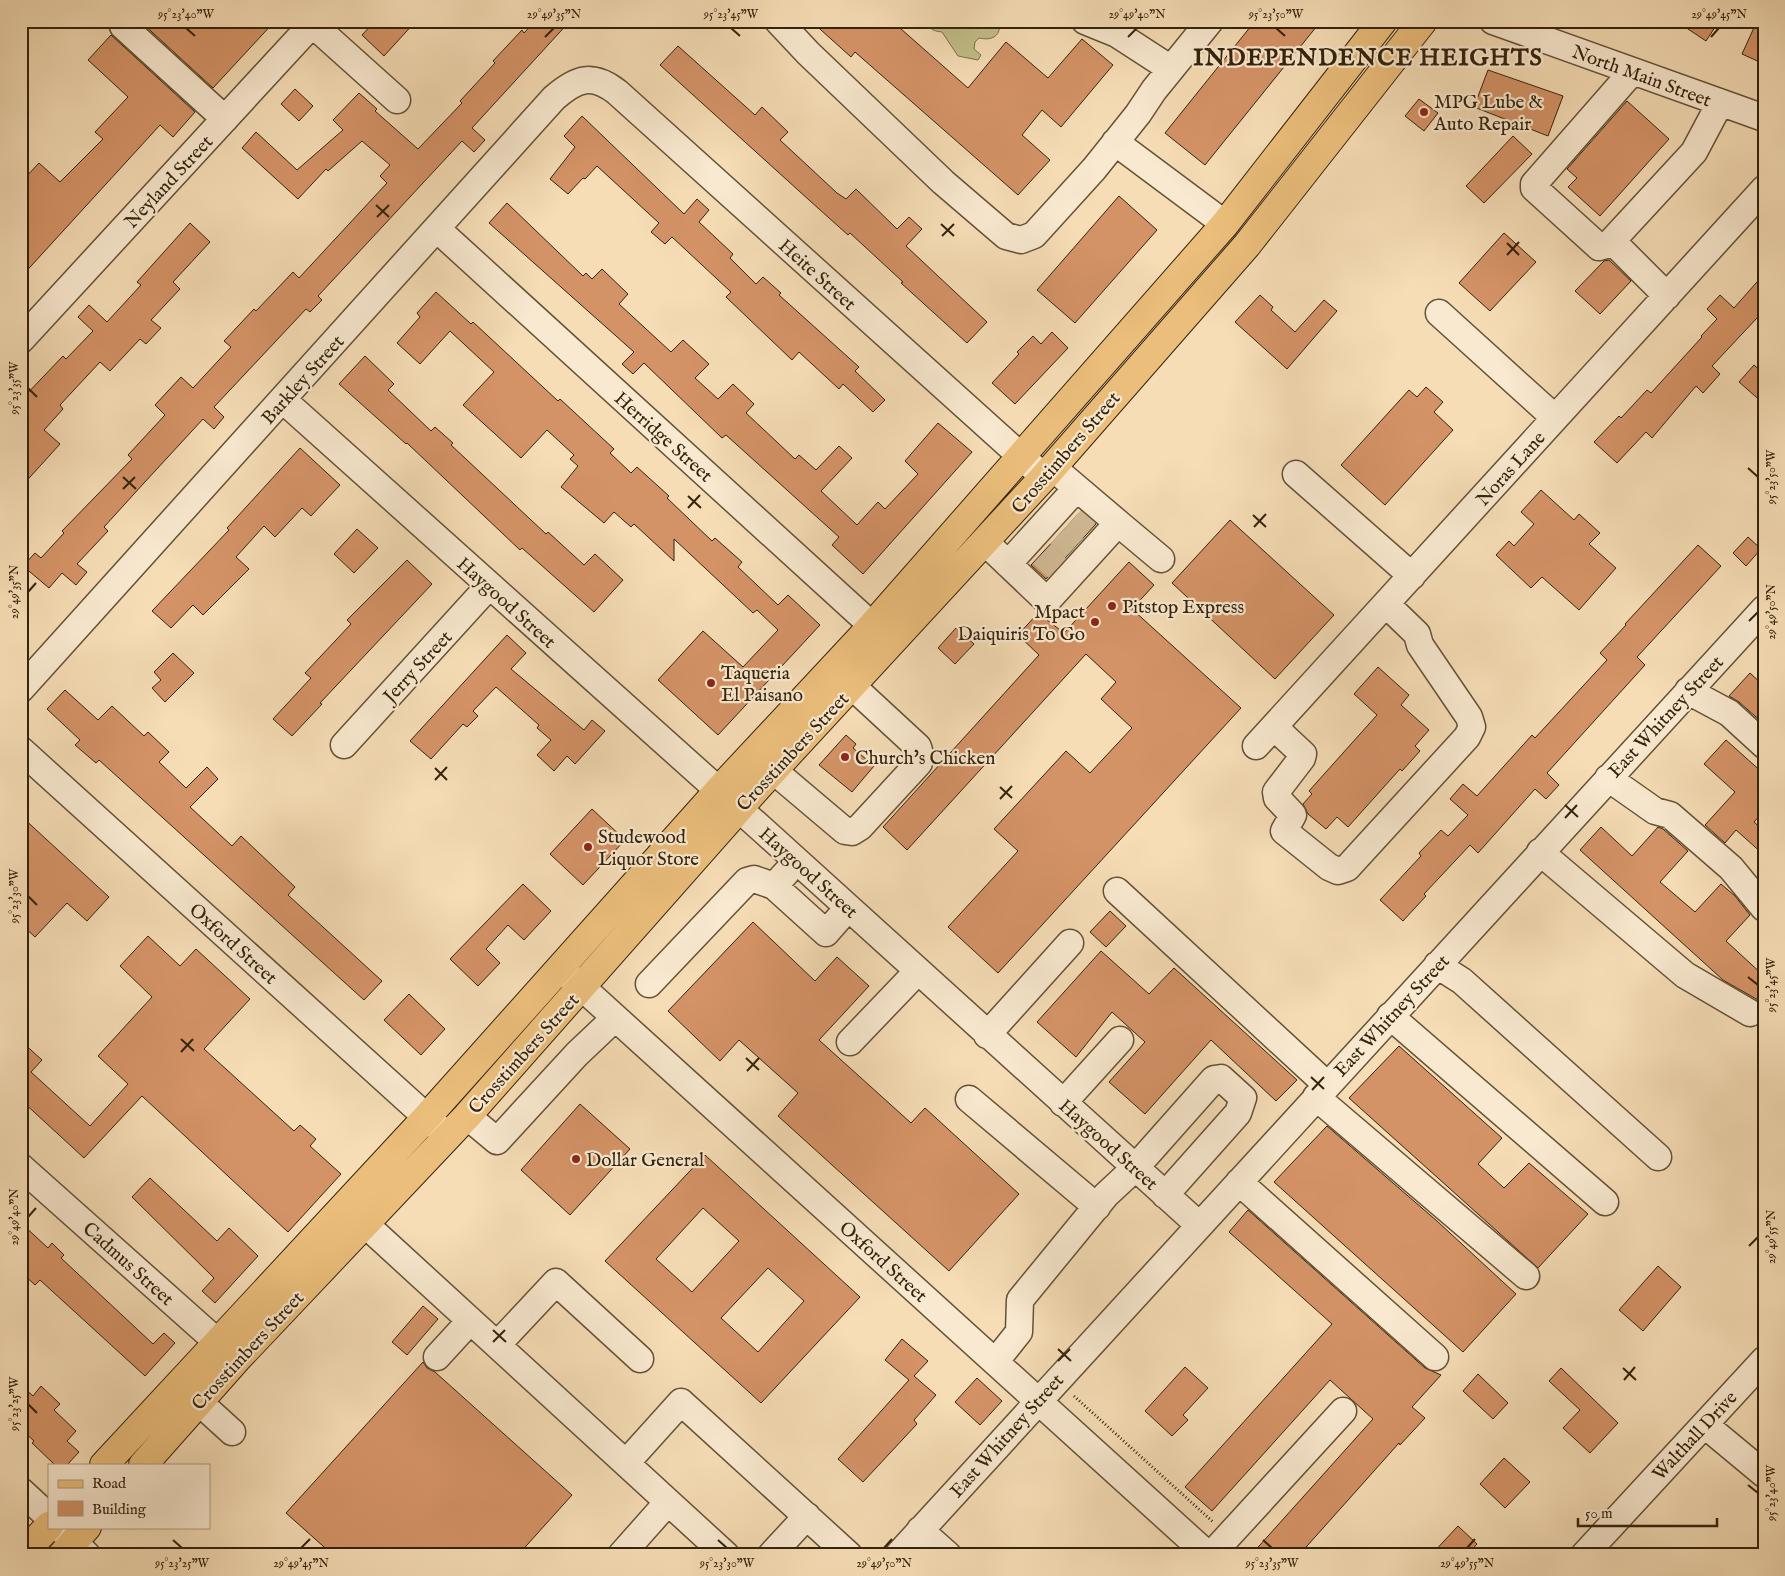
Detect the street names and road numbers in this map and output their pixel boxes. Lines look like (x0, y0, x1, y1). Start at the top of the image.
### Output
street label: North Main Street (1568, 41, 1715, 113)
street label: Neyland Street (120, 130, 219, 234)
street label: Heite Street (773, 234, 861, 317)
street label: Barkley Street (257, 330, 350, 430)
street label: Herridge Street (608, 387, 717, 488)
street label: Crosstimbers Street (1007, 387, 1126, 519)
street label: Noras Lane (1472, 427, 1552, 512)
street label: Haygood Street (451, 553, 561, 655)
street label: Jerry Street (377, 626, 458, 710)
street label: East Whitney Street (1604, 651, 1730, 784)
street label: Crosstimbers Street (732, 687, 855, 817)
street label: Haygood Street (753, 823, 863, 925)
street label: Oxford Street (184, 899, 282, 991)
street label: East Whitney Street (1330, 950, 1456, 1083)
street label: Crosstimbers Street (464, 989, 585, 1120)
street label: Haygood Street (1053, 1095, 1163, 1197)
street label: Cadmus Street (77, 1217, 179, 1312)
street label: Oxford Street (834, 1217, 932, 1309)
street label: Crosstimbers Street (187, 1286, 310, 1416)
street label: East Whitney Street (945, 1369, 1070, 1503)
street label: Walthall Drive (1648, 1386, 1743, 1486)

